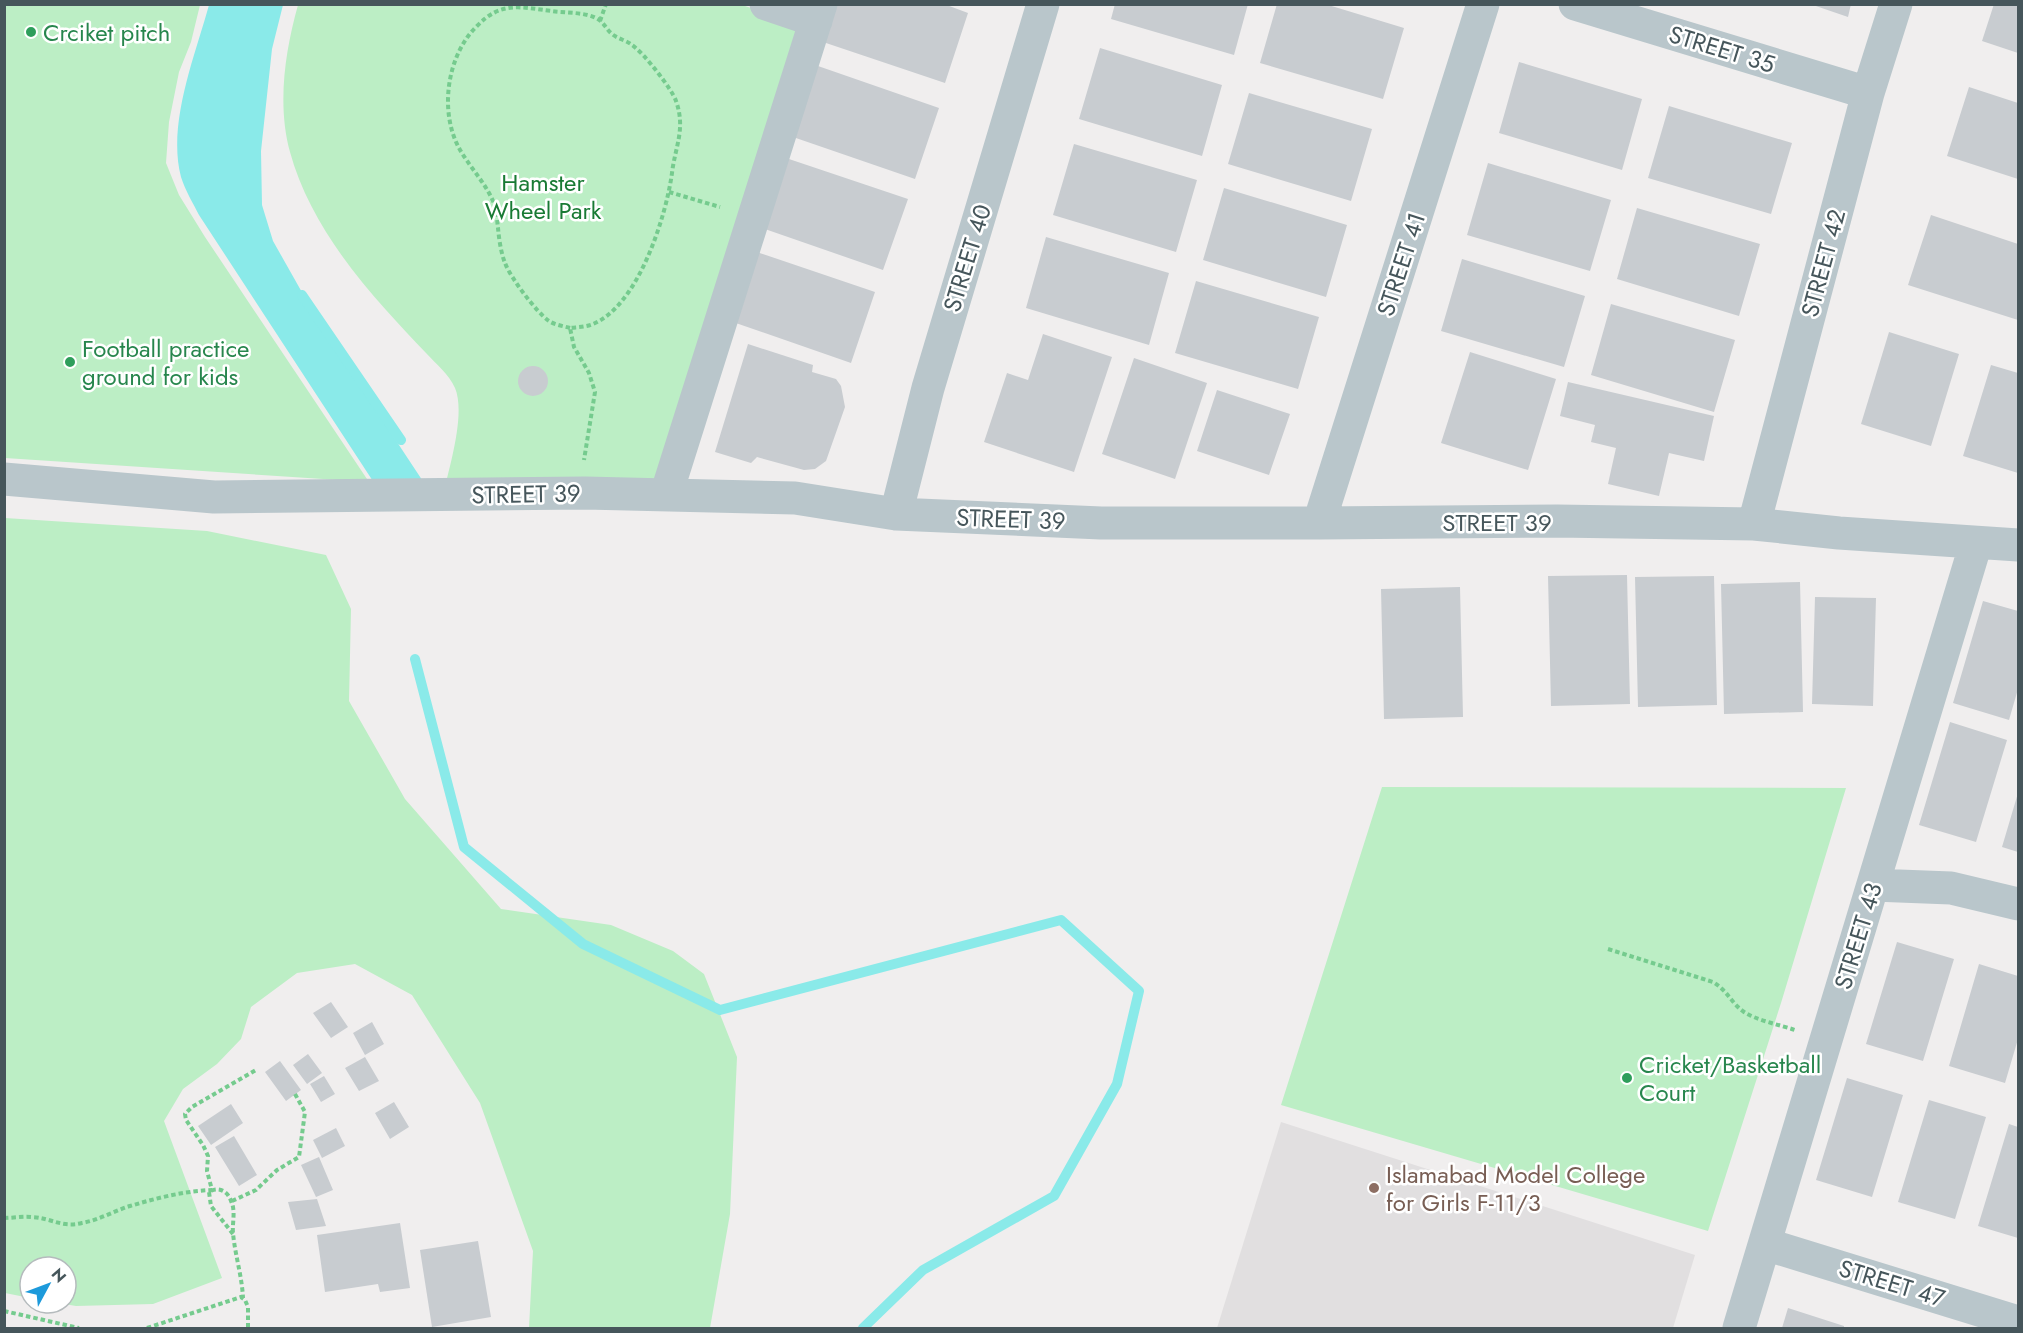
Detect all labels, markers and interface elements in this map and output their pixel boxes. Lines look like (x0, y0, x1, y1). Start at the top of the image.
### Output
place label: Crciket pitch (43, 15, 170, 50)
street label: STREET 35 (1665, 16, 1779, 82)
marker: Crciket pitch (24, 25, 38, 39)
park label: Hamster Wheel Park (485, 165, 602, 228)
street label: STREET 40 (934, 200, 1000, 316)
street label: STREET 42 (1792, 205, 1854, 321)
street label: STREET 41 (1368, 208, 1434, 320)
place label: Football practice ground for kids (82, 331, 249, 394)
marker: Football practice ground for kids (63, 355, 77, 369)
street label: STREET 39 (471, 476, 581, 512)
street label: STREET 39 (956, 500, 1066, 538)
street label: STREET 39 (1442, 505, 1552, 540)
street label: STREET 43 (1825, 878, 1891, 994)
place label: Cricket/Basketball Court (1639, 1047, 1821, 1110)
marker: Cricket/Basketball Court (1620, 1071, 1634, 1085)
place label: Islamabad Model College for Girls F-11/3 (1386, 1157, 1645, 1220)
marker: Islamabad Model College for Girls F-11/3 (1367, 1181, 1381, 1195)
street label: STREET 47 (1835, 1250, 1950, 1316)
north arrow (18, 1255, 78, 1315)
text: N (46, 1263, 72, 1288)

